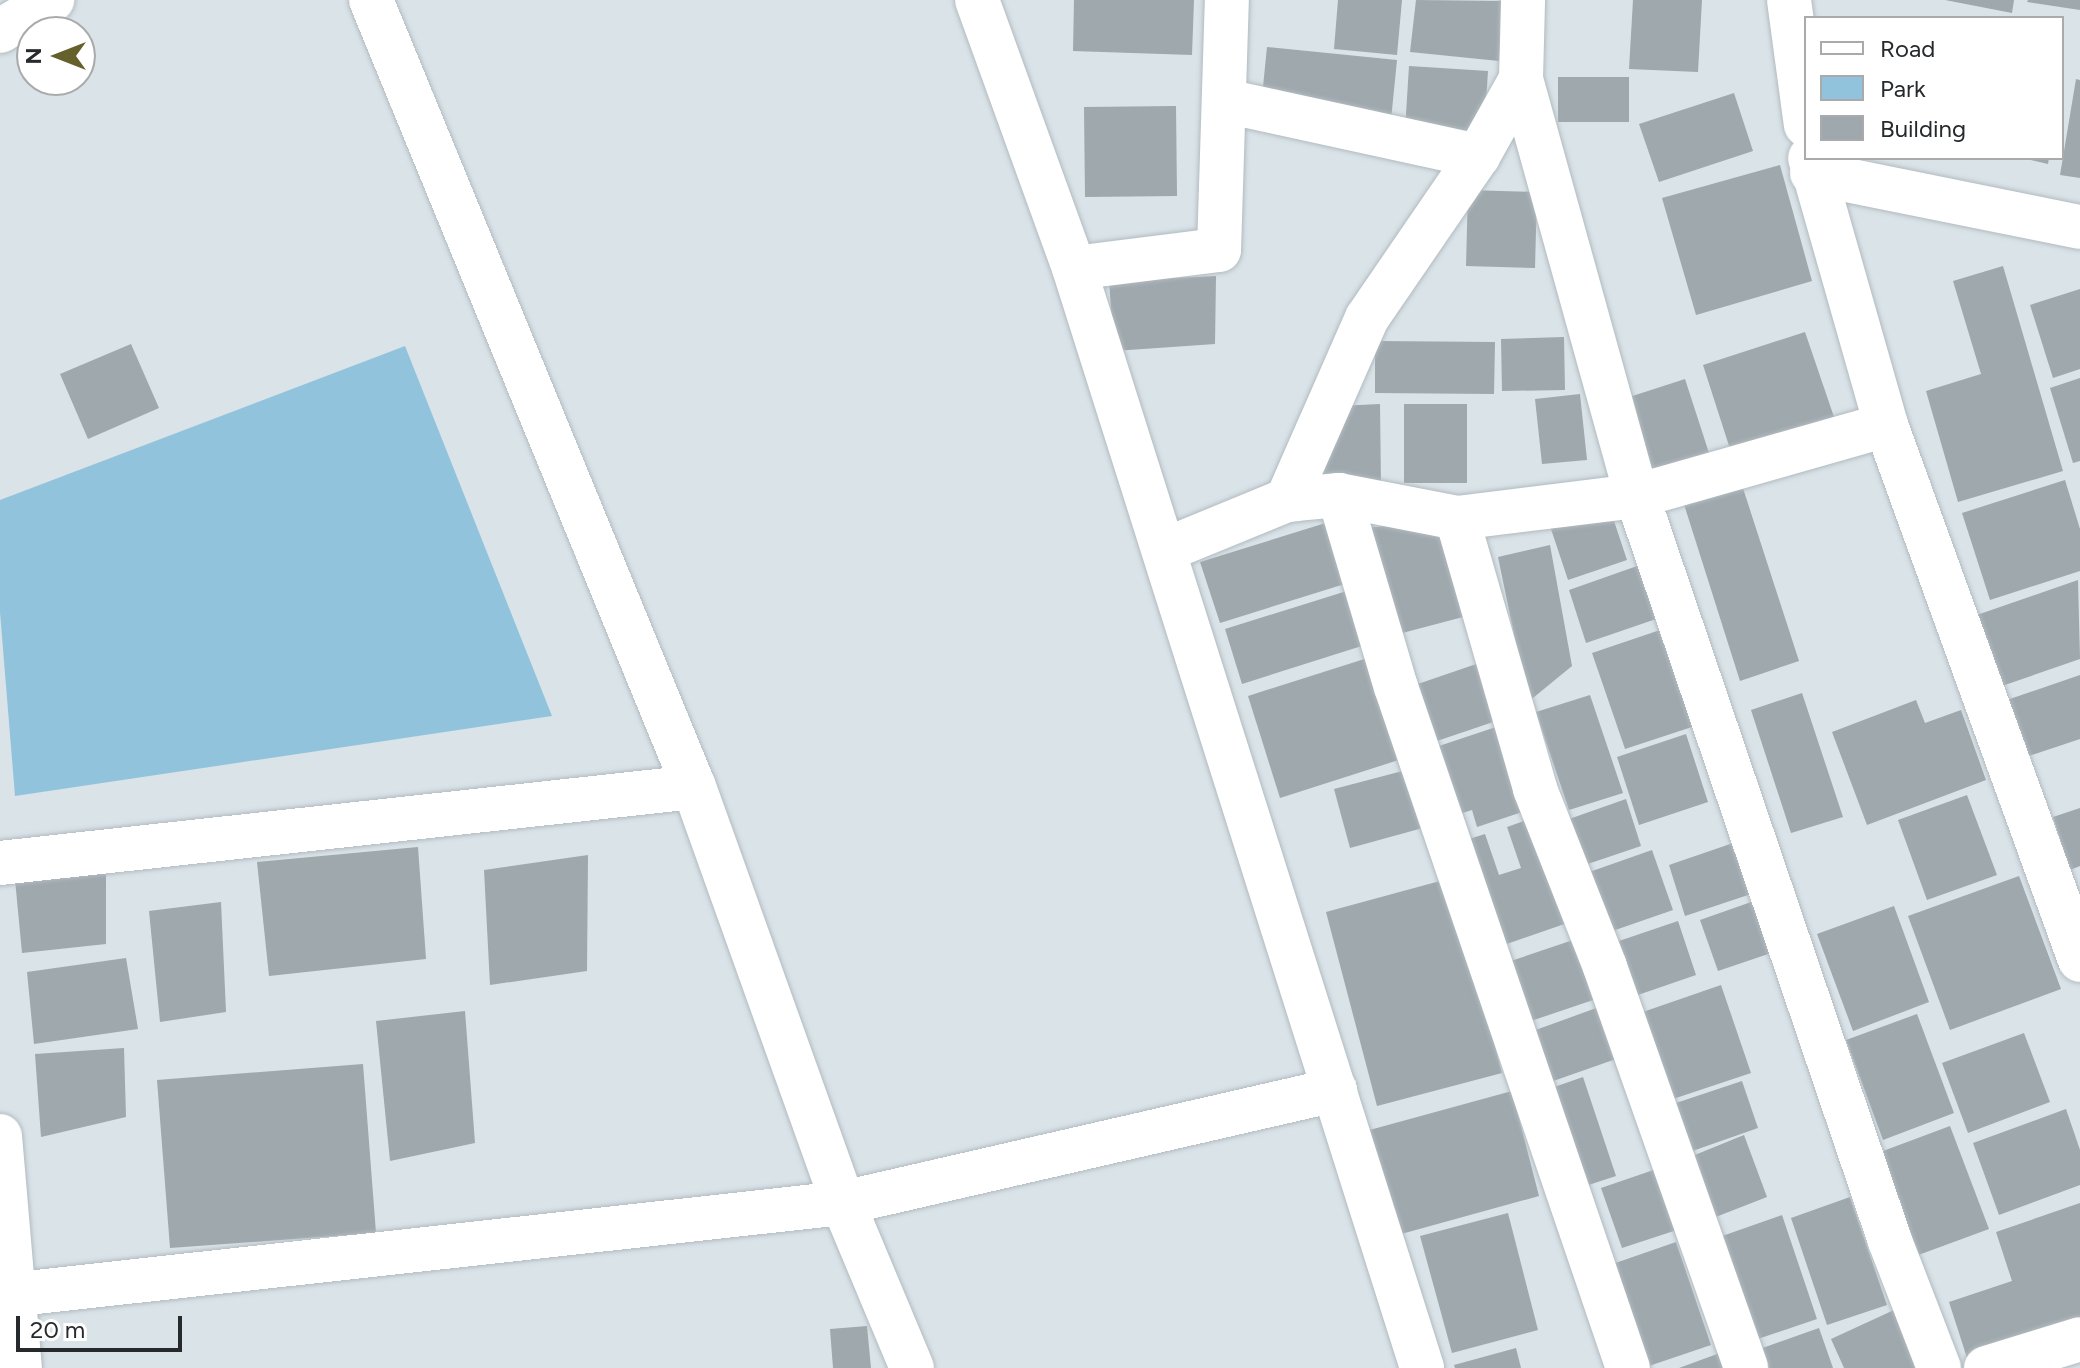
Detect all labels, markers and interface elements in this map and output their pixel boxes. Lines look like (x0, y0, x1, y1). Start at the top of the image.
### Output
north arrow (16, 16, 96, 96)
legend (1804, 16, 2064, 160)
text: Road (1880, 34, 1935, 63)
text: N (20, 48, 47, 65)
text: Park (1880, 74, 1926, 103)
text: Building (1880, 114, 1966, 143)
scale bar (20, 1300, 186, 1350)
text: 20 m (30, 1315, 85, 1344)

